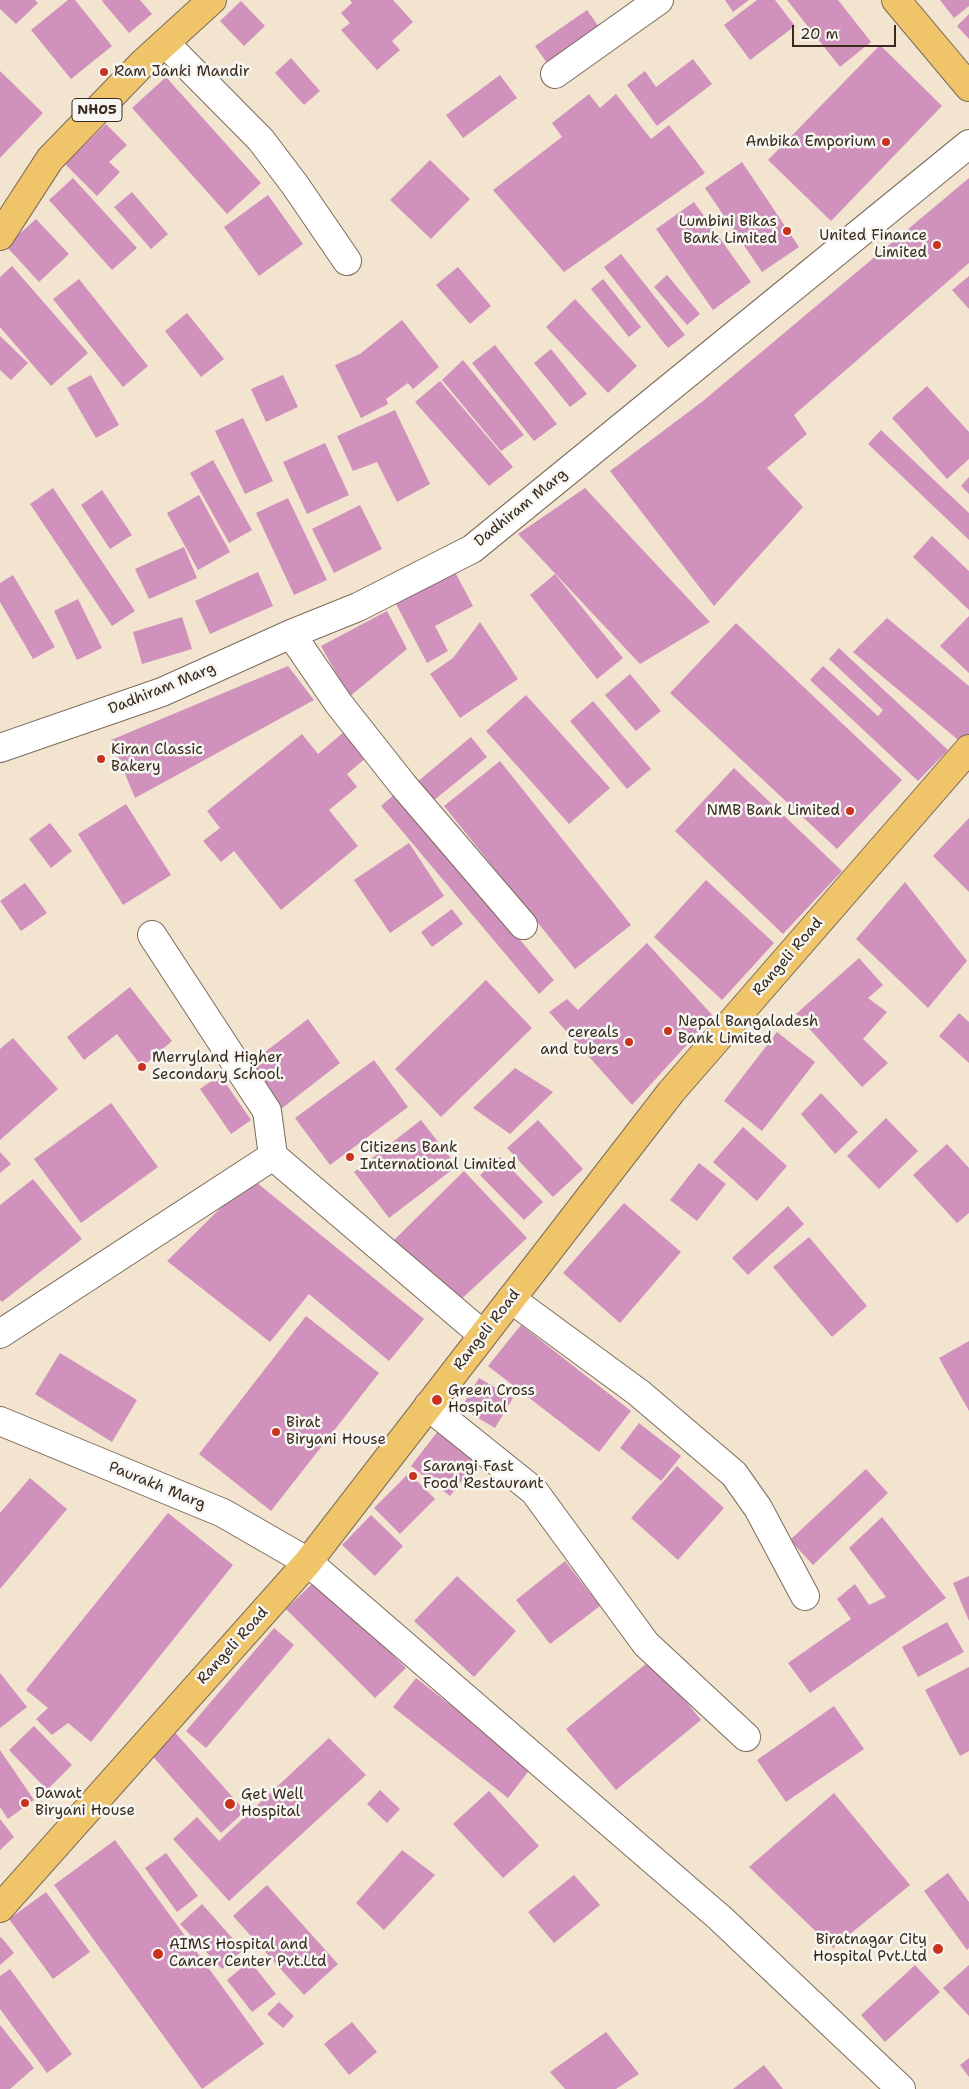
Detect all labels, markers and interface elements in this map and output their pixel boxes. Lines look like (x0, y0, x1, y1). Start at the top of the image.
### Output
scale bar (794, 15, 898, 47)
text: 20 m (800, 24, 839, 44)
place label: Ram Janki Mandir (114, 63, 250, 81)
marker: Ram Janki Mandir (98, 66, 110, 78)
road number: NH05 (72, 98, 122, 122)
place label: Ambika Emporium (745, 133, 876, 151)
marker: Ambika Emporium (880, 136, 892, 148)
place label: Lumbini Bikas Bank Limited (679, 213, 777, 248)
marker: Lumbini Bikas Bank Limited (781, 225, 793, 237)
place label: United Finance Limited (819, 227, 927, 262)
marker: United Finance Limited (931, 239, 943, 251)
street label: Dadhiram Marg (471, 465, 571, 551)
street label: Dadhiram Marg (106, 659, 218, 719)
place label: Kiran Classic Bakery (111, 741, 203, 776)
marker: Kiran Classic Bakery (95, 753, 107, 765)
place label: NMB Bank Limited (707, 802, 840, 820)
marker: NMB Bank Limited (844, 805, 856, 817)
street label: Rangeli Road (749, 914, 827, 1000)
place label: Nepal Bangaladesh Bank Limited (678, 1013, 818, 1048)
place label: cereals and tubers (540, 1024, 619, 1059)
marker: Nepal Bangaladesh Bank Limited (662, 1025, 674, 1037)
marker: cereals and tubers (623, 1036, 635, 1048)
place label: Merryland Higher Secondary School. (152, 1049, 284, 1084)
marker: Merryland Higher Secondary School. (136, 1061, 148, 1073)
place label: Citizens Bank International Limited (360, 1139, 516, 1174)
marker: Citizens Bank International Limited (344, 1151, 356, 1163)
street label: Rangeli Road (450, 1286, 524, 1374)
place label: Green Cross Hospital (448, 1382, 535, 1417)
marker: Green Cross Hospital (430, 1393, 444, 1407)
place label: Birat Biryani House (286, 1414, 386, 1449)
marker: Birat Biryani House (270, 1426, 282, 1438)
street label: Paurakh Marg (106, 1458, 208, 1514)
place label: Sarangi Fast Food Restaurant (423, 1458, 544, 1493)
marker: Sarangi Fast Food Restaurant (407, 1470, 419, 1482)
street label: Rangeli Road (194, 1604, 272, 1688)
place label: Dawat Biryani House (35, 1785, 135, 1820)
place label: Get Well Hospital (241, 1786, 304, 1821)
marker: Dawat Biryani House (19, 1797, 31, 1809)
marker: Get Well Hospital (223, 1797, 237, 1811)
place label: Biratnagar City Hospital Pvt.Ltd (813, 1931, 927, 1966)
place label: AIMS Hospital and Cancer Center Pvt.Ltd (169, 1936, 327, 1971)
marker: Biratnagar City Hospital Pvt.Ltd (931, 1942, 945, 1956)
marker: AIMS Hospital and Cancer Center Pvt.Ltd (151, 1947, 165, 1961)

